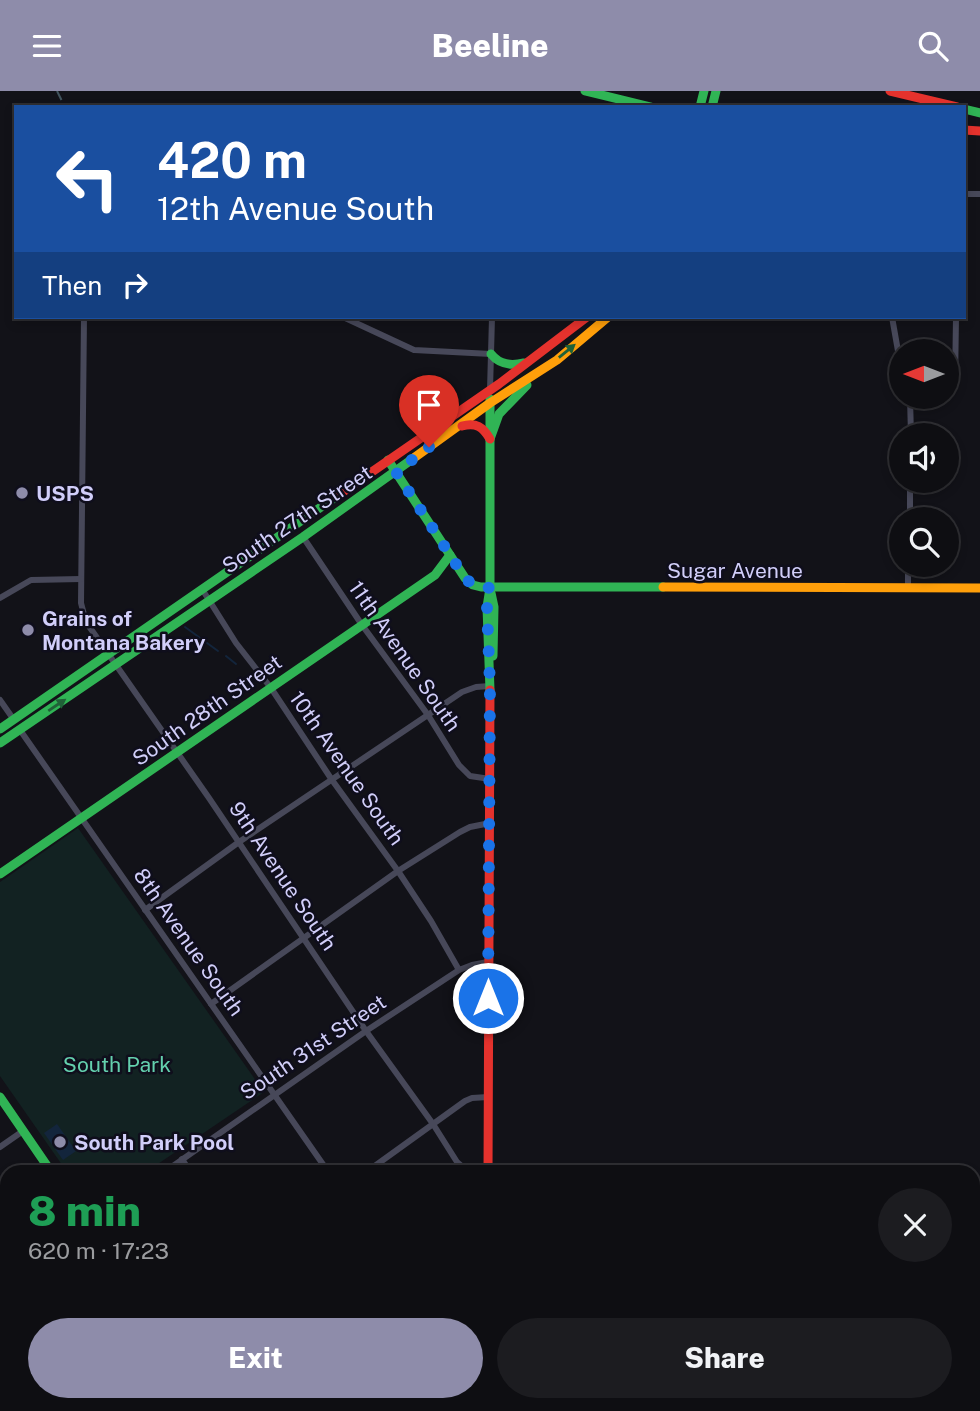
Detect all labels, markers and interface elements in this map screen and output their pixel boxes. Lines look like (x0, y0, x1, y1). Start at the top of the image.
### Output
icon: menu (28, 27, 66, 65)
text: Beeline (432, 27, 548, 64)
icon: search (914, 27, 952, 65)
text: 420 m (157, 131, 307, 189)
icon: left (42, 133, 133, 224)
text: 12th Avenue South (157, 190, 434, 227)
icon: right (116, 266, 154, 304)
text: Then (42, 270, 102, 301)
north arrow (889, 339, 959, 409)
map controls (889, 339, 959, 577)
one-way arrow (558, 344, 576, 359)
pin (399, 375, 459, 447)
icon: arrive (410, 386, 448, 424)
button: sound (889, 423, 959, 493)
street label: South 27th Street (217, 460, 377, 578)
place label: USPS (36, 481, 94, 506)
marker: USPS (14, 485, 30, 501)
button: search (889, 507, 959, 577)
street label: Sugar Avenue (667, 558, 803, 583)
street label: 11th Avenue South (344, 576, 466, 736)
place label: Grains of Montana Bakery (42, 606, 206, 655)
marker: Grains of Montana Bakery (20, 622, 36, 638)
street label: South 28th Street (128, 649, 286, 771)
street label: 10th Avenue South (284, 686, 410, 850)
one-way arrow (48, 698, 66, 712)
street label: 9th Avenue South (224, 797, 342, 955)
street label: 8th Avenue South (129, 863, 249, 1021)
position arrow (451, 961, 525, 1035)
street label: South 31st Street (235, 989, 391, 1105)
park label: South Park (63, 1052, 171, 1077)
place label: South Park Pool (74, 1130, 234, 1155)
marker: South Park Pool (52, 1134, 68, 1150)
text: 8 min (28, 1186, 141, 1235)
button: close (878, 1188, 952, 1262)
text: 620 m · 17:23 (28, 1237, 169, 1264)
button: Exit (28, 1318, 483, 1398)
button: Share (497, 1318, 952, 1398)

